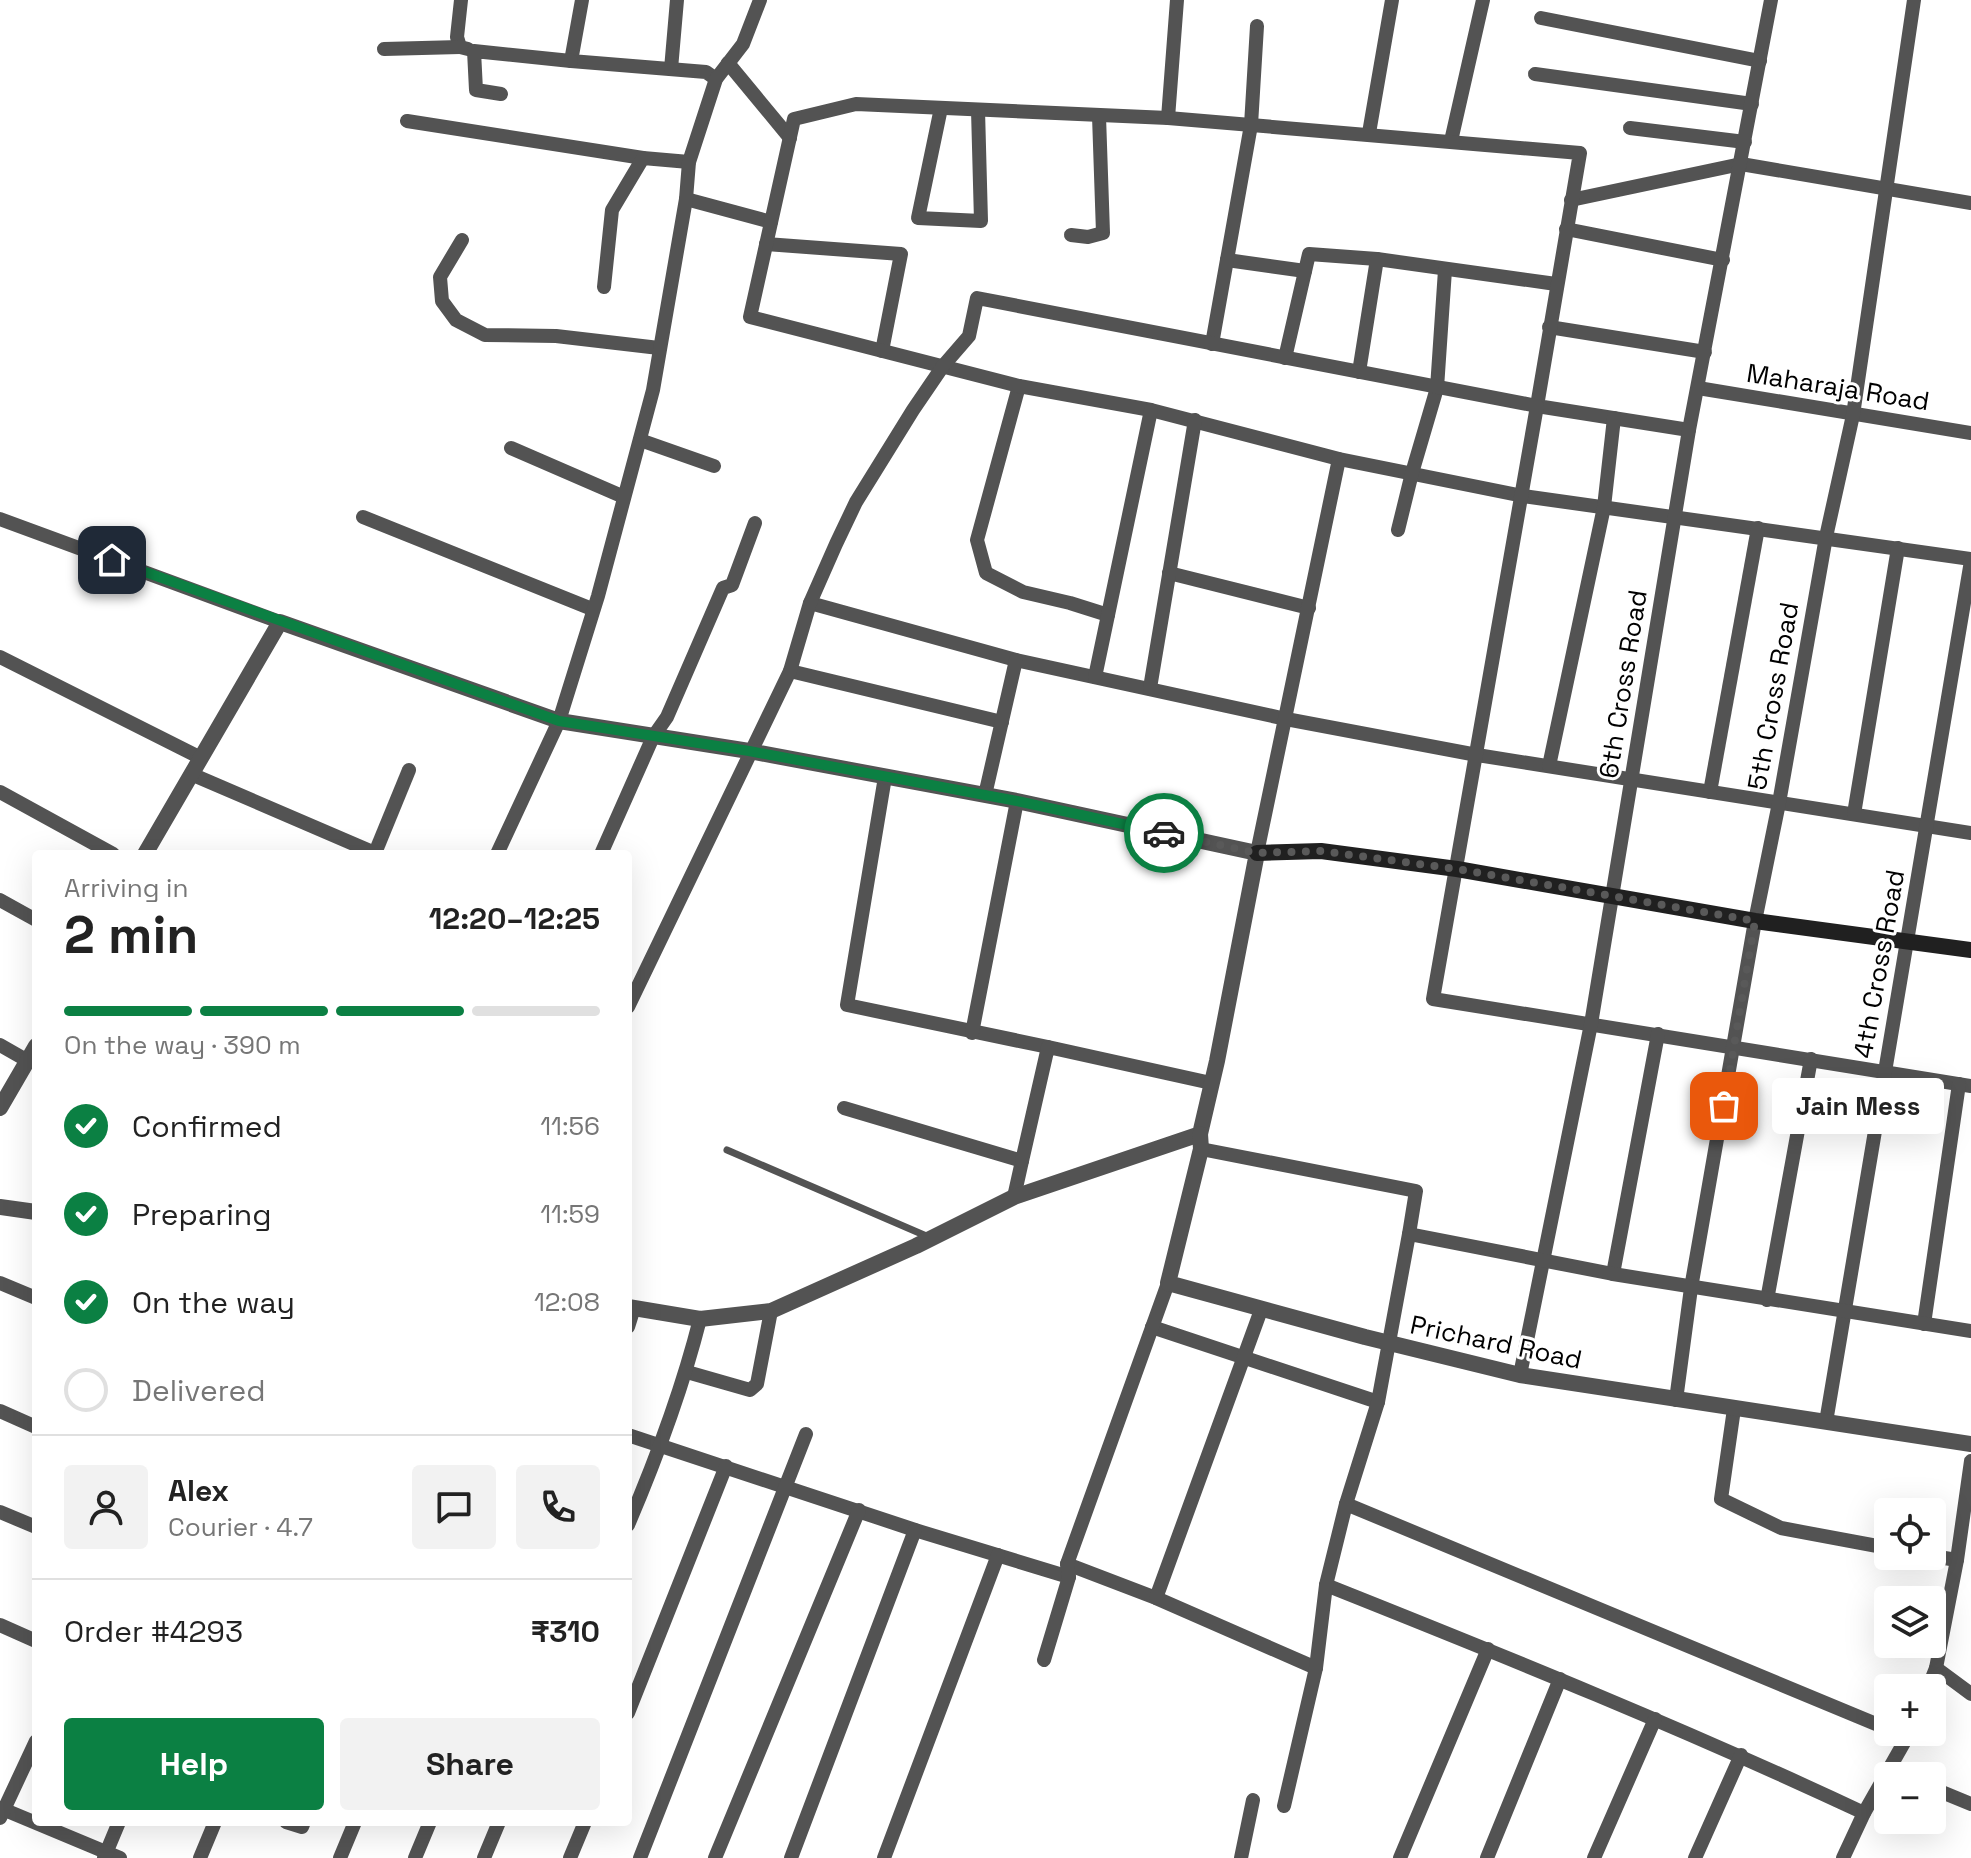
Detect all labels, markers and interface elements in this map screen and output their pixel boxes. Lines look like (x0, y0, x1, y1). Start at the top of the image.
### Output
street label: Maharaja Road (1744, 356, 1932, 418)
pin (78, 526, 146, 594)
icon: home (90, 538, 134, 582)
street label: 6th Cross Road (1591, 587, 1655, 781)
street label: 5th Cross Road (1740, 599, 1806, 793)
courier (1124, 793, 1204, 873)
icon: car (1142, 811, 1186, 855)
street label: 4th Cross Road (1846, 867, 1912, 1061)
text: Arriving in (64, 871, 188, 905)
text: 12:20–12:25 (429, 899, 600, 938)
text: 2 min (64, 902, 198, 968)
text: On the way · 390 m (64, 1028, 301, 1062)
pin (1690, 1072, 1758, 1140)
callout: Jain Mess (1772, 1078, 1944, 1134)
icon: bag (1702, 1084, 1746, 1128)
text: Jain Mess (1796, 1089, 1920, 1123)
icon: check (64, 1104, 108, 1148)
text: Confirmed (132, 1107, 282, 1146)
text: 11:56 (540, 1109, 600, 1143)
icon: check (64, 1192, 108, 1236)
text: Preparing (132, 1195, 271, 1234)
text: 11:59 (540, 1197, 600, 1231)
icon: check (64, 1280, 108, 1324)
text: On the way (132, 1283, 295, 1322)
text: 12:08 (534, 1285, 600, 1319)
street label: Prichard Road (1407, 1307, 1585, 1377)
text: Delivered (132, 1371, 266, 1410)
button: person (64, 1465, 148, 1549)
button: chat (412, 1465, 496, 1549)
button: phone (516, 1465, 600, 1549)
text: Alex (168, 1471, 229, 1510)
map controls (1874, 1498, 1946, 1834)
button: locate (1874, 1498, 1946, 1570)
text: Courier · 4.7 (168, 1510, 313, 1544)
button: layers (1874, 1586, 1946, 1658)
text: Order #4293 (64, 1612, 243, 1651)
text: ₹310 (531, 1612, 600, 1651)
button: + (1874, 1674, 1946, 1746)
button: Help (64, 1718, 324, 1810)
button: Share (340, 1718, 600, 1810)
button: − (1874, 1762, 1946, 1834)

